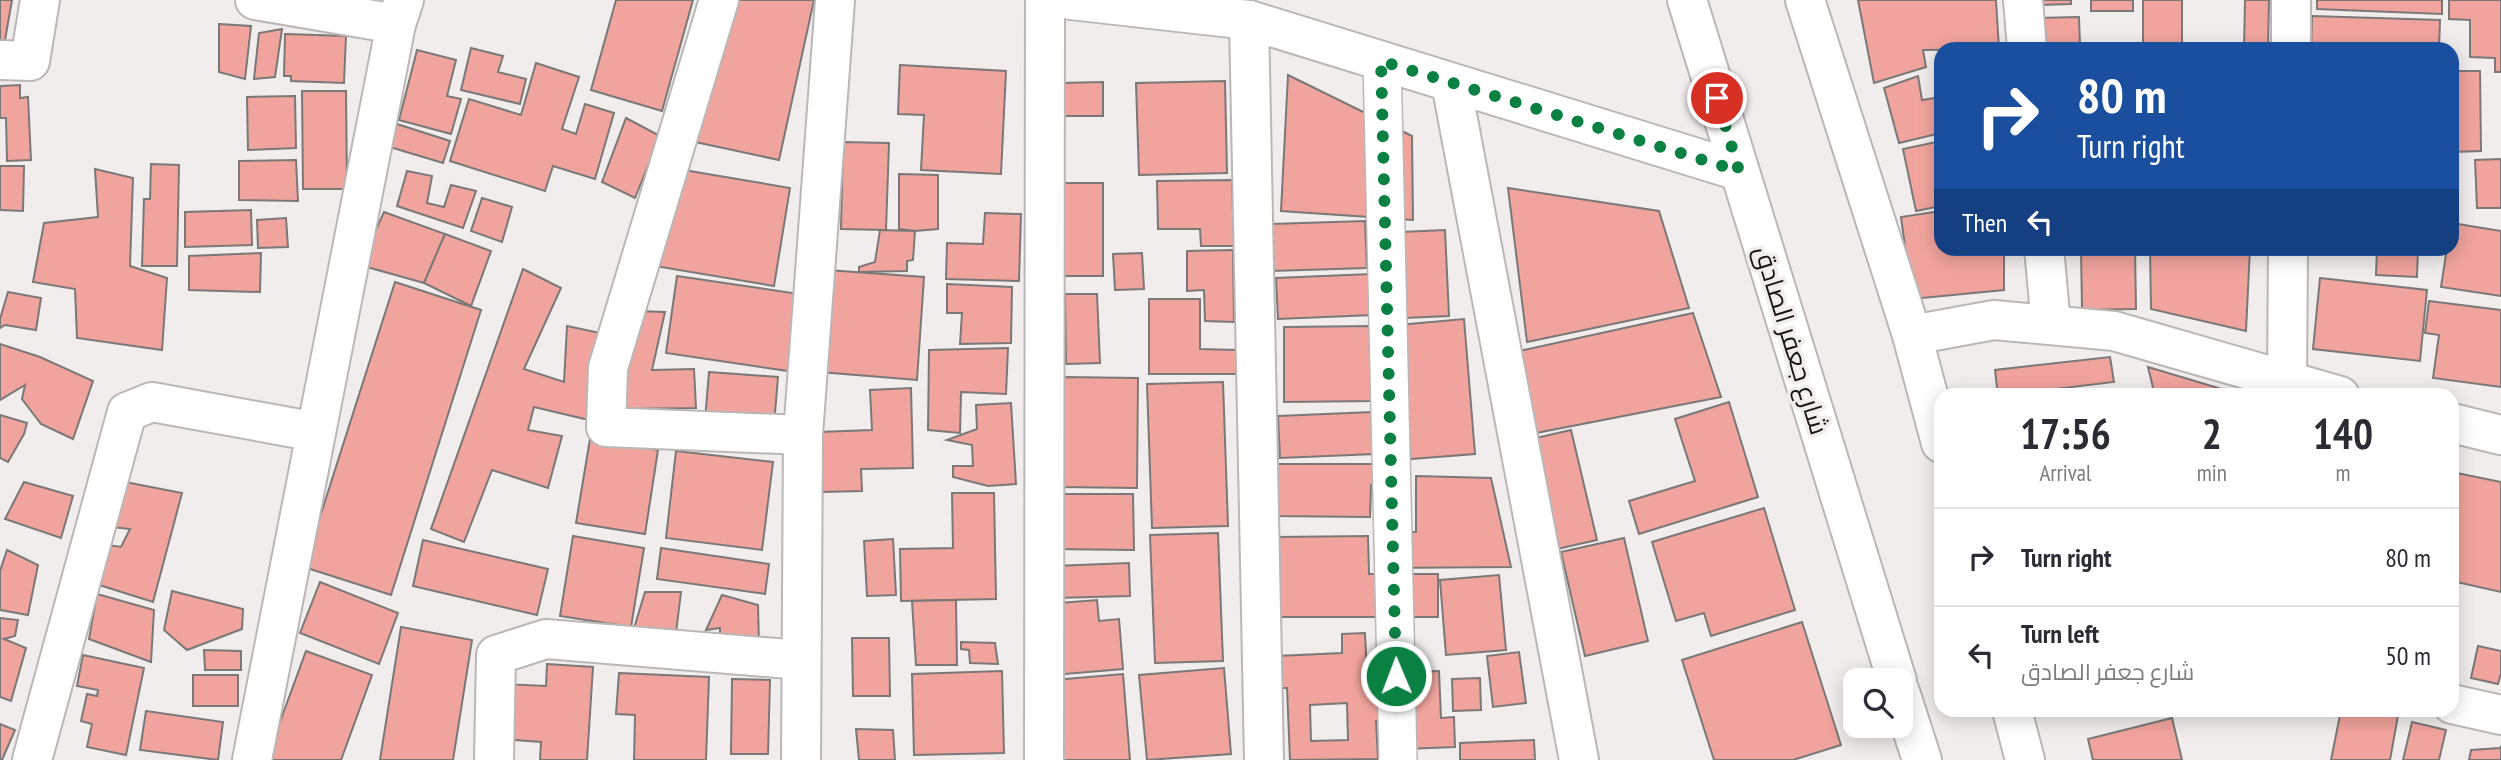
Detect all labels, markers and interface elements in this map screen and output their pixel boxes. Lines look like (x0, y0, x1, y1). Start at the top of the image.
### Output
text: 80 m (2077, 63, 2166, 127)
pin (1687, 68, 1747, 128)
icon: right (1962, 70, 2053, 161)
icon: arrive (1698, 79, 1736, 117)
text: Turn right (2077, 125, 2185, 167)
icon: left (2021, 203, 2059, 241)
text: Then (1962, 206, 2007, 239)
street label: شارع جعفر الصادق (1747, 242, 1836, 439)
text: 17:56 (2020, 406, 2111, 461)
text: 2 (2202, 406, 2222, 461)
text: 140 (2313, 406, 2373, 461)
text: Arrival (2039, 458, 2091, 487)
text: min (2197, 458, 2227, 487)
text: m (2335, 458, 2350, 487)
icon: right (1962, 538, 2000, 576)
text: Turn right (2021, 541, 2112, 574)
text: 80 m (2385, 541, 2431, 574)
text: Turn left (2021, 617, 2099, 650)
icon: left (1962, 636, 2000, 674)
position arrow (1359, 639, 1433, 713)
text: 50 m (2385, 639, 2431, 672)
text: شارع جعفر الصادق (2021, 657, 2194, 686)
map controls (1843, 668, 1913, 738)
button: search (1843, 668, 1913, 738)

